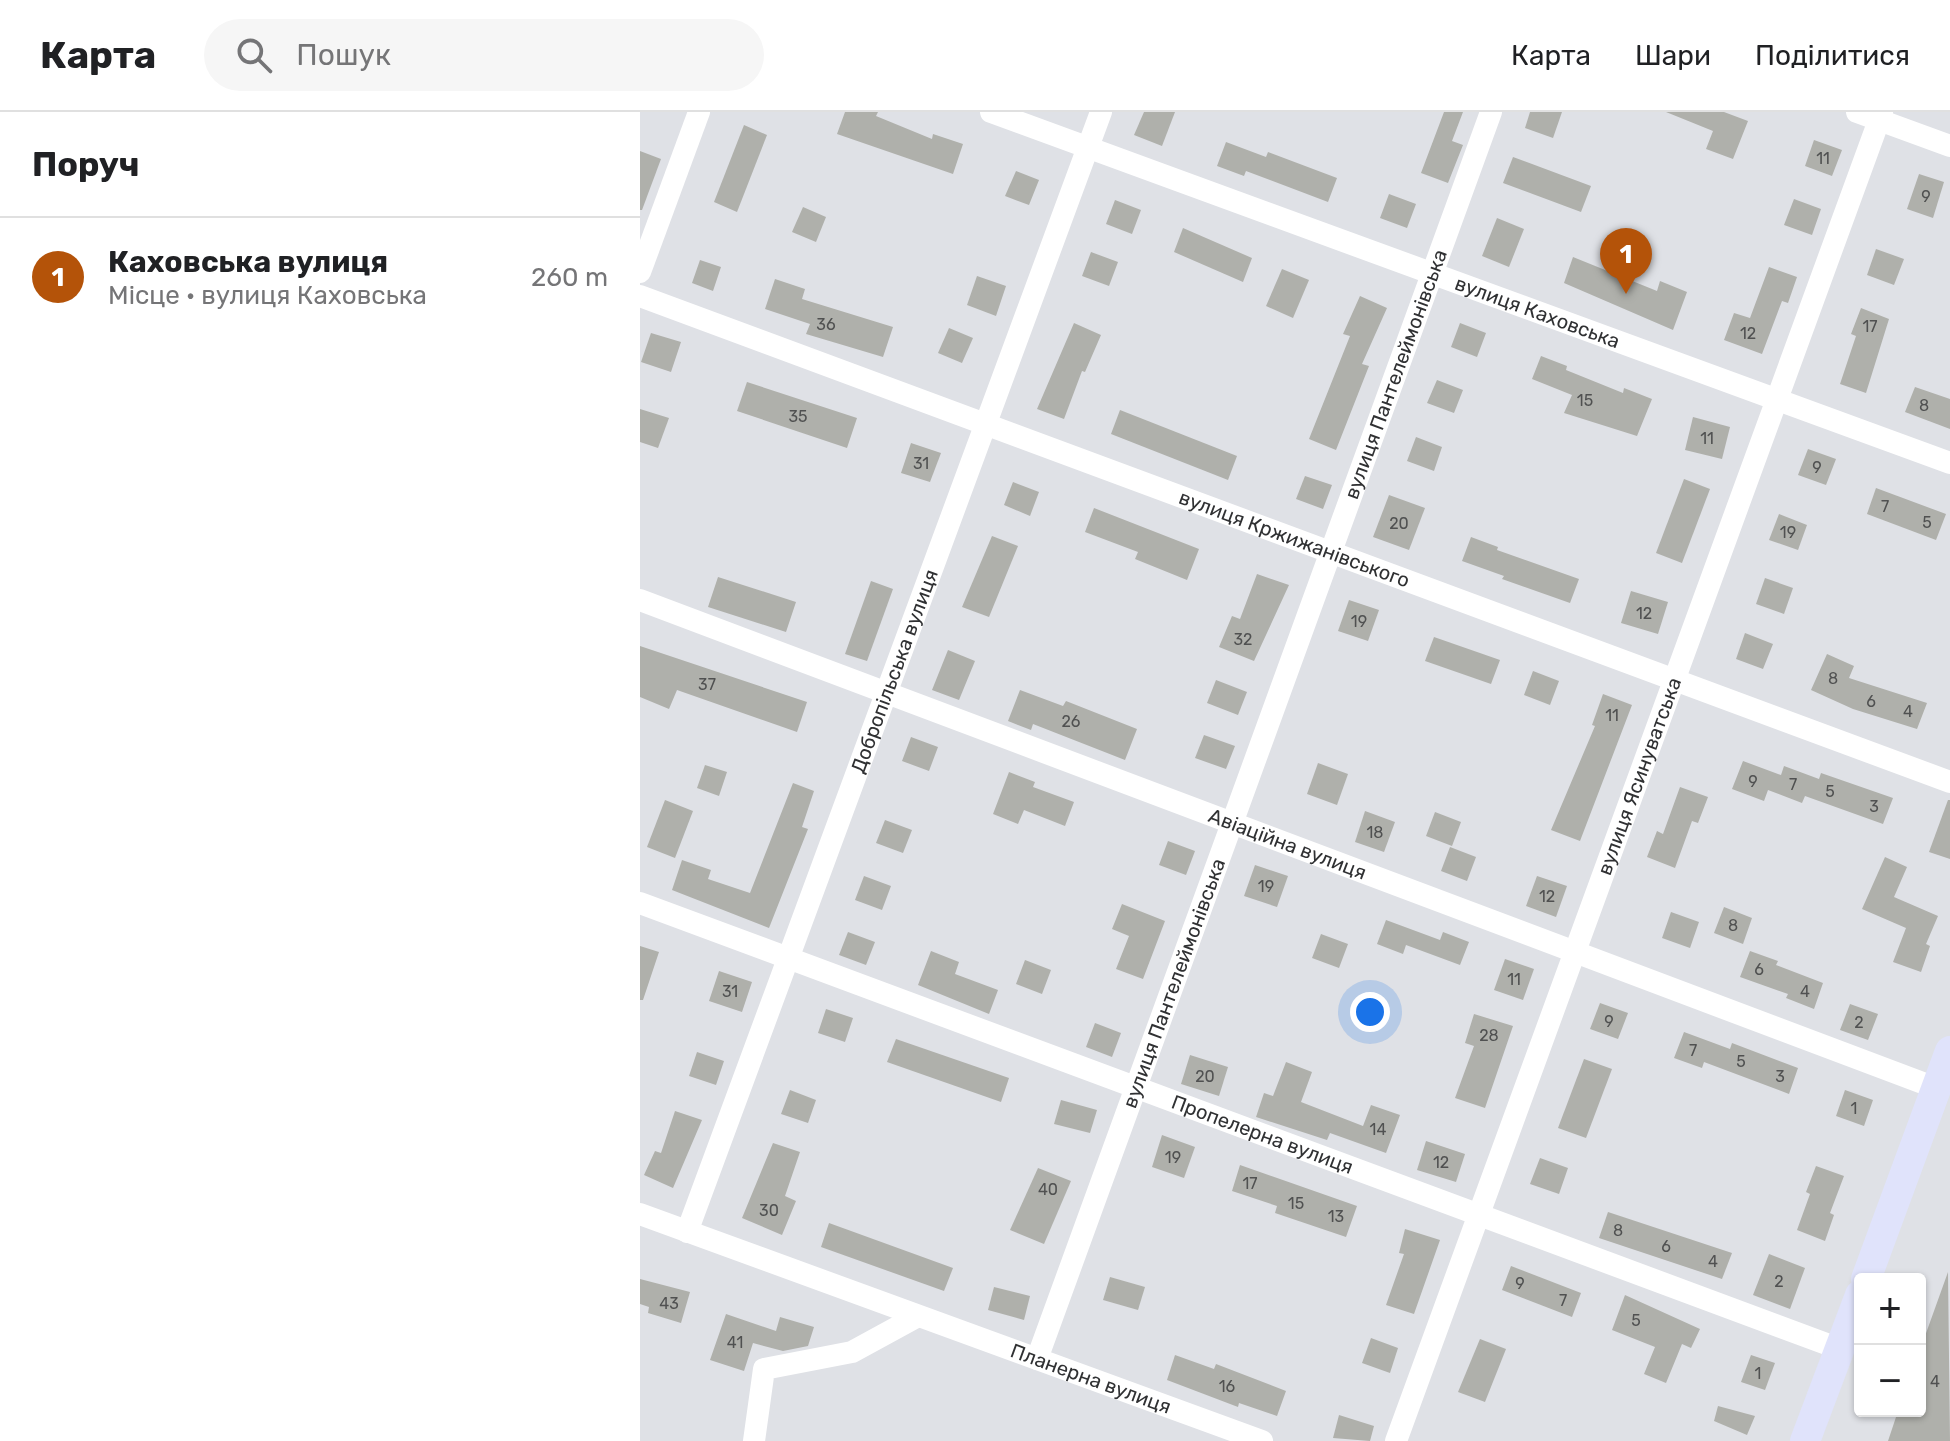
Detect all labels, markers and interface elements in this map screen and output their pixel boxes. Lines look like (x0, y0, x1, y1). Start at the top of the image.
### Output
search box (204, 19, 764, 91)
text: Карта (40, 32, 156, 78)
icon: search (232, 33, 276, 77)
text: Пошук (296, 37, 391, 73)
text: Карта (1511, 39, 1591, 72)
text: Шари (1635, 39, 1711, 72)
text: Поділитися (1755, 39, 1910, 72)
text: Поруч (32, 144, 140, 185)
house number: 11 (1816, 149, 1830, 168)
house number: 9 (1921, 187, 1931, 206)
pin: 1 (1600, 228, 1652, 294)
text: Каховська вулиця (108, 244, 388, 280)
street label: вулиця Пантелеймонівська (1339, 246, 1452, 502)
text: 1 (52, 262, 64, 293)
text: 260 m (531, 262, 608, 293)
street label: вулиця Каховська (1452, 271, 1623, 353)
text: Місце · вулиця Каховська (108, 280, 427, 311)
house number: 36 (816, 315, 836, 334)
house number: 17 (1862, 317, 1878, 336)
house number: 12 (1740, 324, 1756, 343)
house number: 15 (1577, 391, 1593, 410)
house number: 8 (1919, 396, 1929, 415)
house number: 35 (788, 407, 808, 426)
house number: 11 (1700, 429, 1714, 448)
house number: 31 (913, 454, 929, 473)
house number: 9 (1812, 458, 1822, 477)
street label: вулиця Кржижанівського (1176, 485, 1413, 593)
house number: 7 (1881, 497, 1889, 516)
house number: 5 (1922, 513, 1932, 532)
house number: 20 (1389, 514, 1409, 533)
house number: 19 (1780, 523, 1796, 542)
street label: Добропільська вулиця (846, 566, 943, 776)
house number: 12 (1636, 604, 1652, 623)
house number: 19 (1351, 612, 1367, 631)
house number: 32 (1233, 630, 1253, 649)
house number: 8 (1828, 669, 1838, 688)
street label: вулиця Ясинуватська (1592, 674, 1686, 878)
house number: 37 (698, 675, 716, 694)
house number: 6 (1866, 692, 1876, 711)
house number: 4 (1903, 702, 1913, 721)
house number: 11 (1605, 706, 1619, 725)
house number: 26 (1061, 712, 1081, 731)
house number: 9 (1748, 772, 1758, 791)
house number: 7 (1789, 775, 1797, 794)
house number: 5 (1825, 782, 1835, 801)
house number: 3 (1869, 797, 1879, 816)
street label: Авіаційна вулиця (1205, 803, 1370, 884)
house number: 18 (1366, 823, 1384, 842)
street label: вулиця Пантелеймонівська (1117, 855, 1230, 1111)
house number: 19 (1258, 877, 1274, 896)
house number: 12 (1539, 887, 1555, 906)
house number: 8 (1728, 916, 1738, 935)
house number: 6 (1754, 960, 1764, 979)
house number: 11 (1507, 970, 1521, 989)
house number: 31 (722, 982, 738, 1001)
house number: 4 (1800, 982, 1810, 1001)
your location (1350, 992, 1390, 1032)
house number: 9 (1604, 1012, 1614, 1031)
house number: 2 (1854, 1013, 1864, 1032)
house number: 28 (1479, 1026, 1499, 1045)
house number: 7 (1689, 1041, 1697, 1060)
house number: 5 (1736, 1052, 1746, 1071)
house number: 20 (1195, 1067, 1215, 1086)
house number: 3 (1775, 1067, 1785, 1086)
street label: Пропелерна вулиця (1168, 1090, 1357, 1179)
house number: 1 (1851, 1099, 1857, 1118)
house number: 14 (1370, 1120, 1386, 1139)
house number: 19 (1165, 1148, 1181, 1167)
house number: 12 (1433, 1153, 1449, 1172)
house number: 17 (1242, 1174, 1258, 1193)
house number: 40 (1038, 1180, 1058, 1199)
house number: 15 (1288, 1194, 1304, 1213)
house number: 30 (759, 1201, 779, 1220)
house number: 13 (1328, 1207, 1344, 1226)
house number: 8 (1613, 1221, 1623, 1240)
house number: 6 (1661, 1237, 1671, 1256)
house number: 4 (1708, 1252, 1718, 1271)
house number: 2 (1774, 1272, 1784, 1291)
map controls (1854, 1273, 1926, 1417)
button: + (1854, 1273, 1926, 1345)
house number: 9 (1515, 1274, 1525, 1293)
house number: 7 (1559, 1291, 1567, 1310)
house number: 43 (659, 1294, 679, 1313)
house number: 5 (1631, 1311, 1641, 1330)
house number: 41 (727, 1333, 743, 1352)
street label: Планерна вулиця (1007, 1338, 1174, 1419)
button: − (1854, 1345, 1926, 1417)
house number: 1 (1755, 1364, 1761, 1383)
house number: 4 (1930, 1372, 1940, 1391)
house number: 16 (1219, 1377, 1236, 1396)

